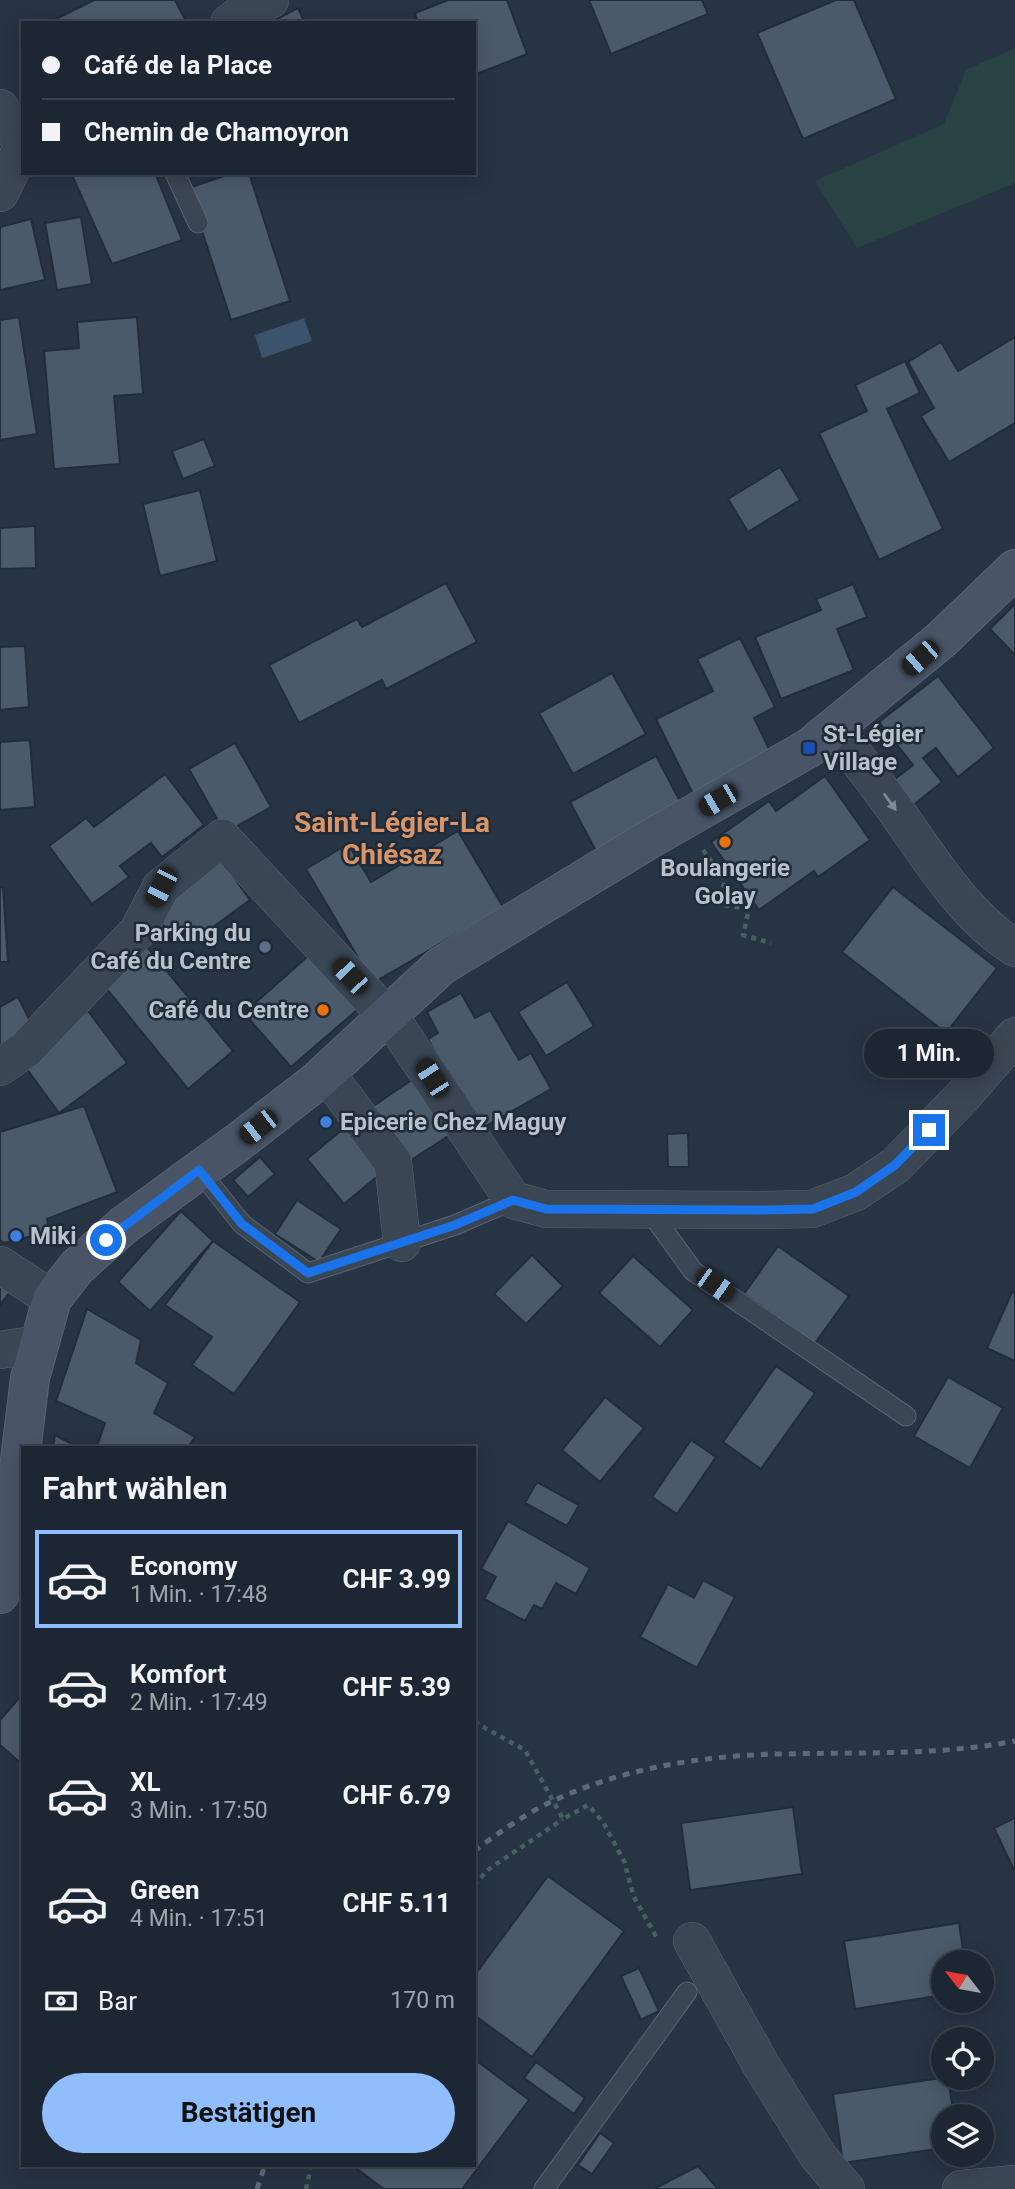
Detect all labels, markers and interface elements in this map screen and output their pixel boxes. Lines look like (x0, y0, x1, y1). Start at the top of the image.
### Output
text: Café de la Place (84, 50, 272, 80)
text: Chemin de Chamoyron (84, 117, 349, 147)
car (898, 636, 943, 680)
place label: St-Légier Village (823, 720, 923, 776)
marker: St-Légier Village (801, 740, 817, 756)
car (695, 780, 742, 820)
one-way arrow (883, 793, 897, 811)
district label: Saint-Légier-La Chiésaz (294, 806, 490, 871)
marker: Boulangerie Golay (717, 834, 733, 850)
place label: Boulangerie Golay (660, 854, 790, 910)
car (143, 864, 180, 910)
place label: Parking du Café du Centre (91, 919, 251, 975)
marker: Parking du Café du Centre (257, 939, 273, 955)
car (328, 953, 373, 999)
place label: Café du Centre (149, 996, 309, 1024)
marker: Café du Centre (315, 1002, 331, 1018)
callout: 1 Min. (864, 1028, 994, 1078)
text: 1 Min. (897, 1040, 961, 1067)
car (412, 1055, 453, 1101)
car (235, 1106, 282, 1148)
place label: Epicerie Chez Maguy (340, 1108, 567, 1136)
marker: Epicerie Chez Maguy (318, 1114, 334, 1130)
route end (913, 1114, 945, 1146)
place label: Miki (30, 1222, 77, 1250)
route start (90, 1224, 122, 1256)
marker: Miki (8, 1228, 24, 1244)
car (692, 1264, 739, 1306)
text: Fahrt wählen (42, 1469, 228, 1507)
icon: car (46, 1548, 109, 1611)
text: Economy (130, 1551, 237, 1581)
text: CHF 3.99 (343, 1564, 451, 1594)
text: 1 Min. · 17:48 (130, 1581, 268, 1608)
icon: car (46, 1656, 109, 1719)
text: Komfort (130, 1659, 226, 1689)
text: CHF 5.39 (343, 1672, 451, 1702)
text: 2 Min. · 17:49 (130, 1689, 268, 1716)
icon: car (46, 1764, 109, 1827)
text: XL (130, 1767, 161, 1797)
text: CHF 6.79 (343, 1780, 451, 1810)
text: 3 Min. · 17:50 (130, 1797, 268, 1824)
icon: car (46, 1872, 109, 1935)
text: Green (130, 1875, 200, 1905)
text: CHF 5.11 (343, 1888, 451, 1918)
text: 4 Min. · 17:51 (130, 1905, 268, 1932)
north arrow (931, 1950, 994, 2012)
map controls (931, 1950, 994, 2167)
icon: cash (42, 1982, 80, 2020)
text: Bar (98, 1986, 137, 2016)
text: 170 m (390, 1987, 455, 2014)
button: locate (931, 2027, 994, 2090)
button: Bestätigen (42, 2073, 455, 2153)
button: layers (931, 2104, 994, 2167)

